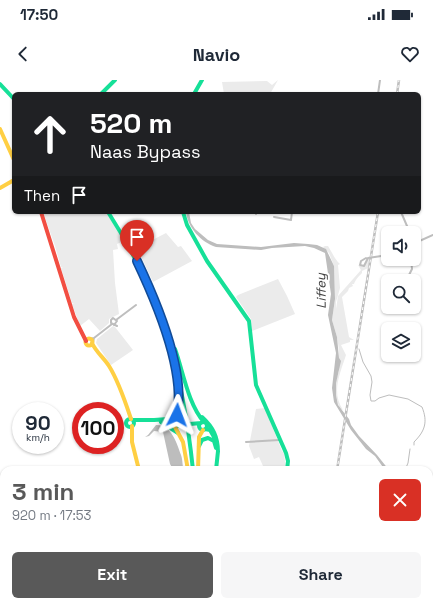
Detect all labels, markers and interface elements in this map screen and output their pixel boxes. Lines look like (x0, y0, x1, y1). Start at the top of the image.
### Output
text: 17:50 (20, 5, 58, 24)
icon: back (12, 43, 34, 65)
text: Navio (193, 43, 240, 66)
icon: heart (399, 43, 421, 65)
text: 520 m (90, 105, 172, 141)
icon: ahead (24, 108, 76, 160)
text: Naas Bypass (90, 140, 200, 163)
icon: arrive (68, 184, 90, 206)
text: Then (24, 186, 60, 205)
pin (120, 220, 154, 261)
icon: arrive (126, 226, 148, 248)
map controls (381, 226, 421, 362)
button: sound (381, 226, 421, 266)
water label: Liffey (312, 272, 330, 309)
button: search (381, 274, 421, 314)
button: layers (381, 322, 421, 362)
position arrow (156, 394, 198, 436)
speed limit sign: 100 (72, 402, 124, 454)
text: 90 (25, 410, 51, 436)
text: km/h (26, 431, 50, 444)
text: 3 min (12, 476, 74, 507)
button: close (379, 479, 421, 521)
text: 920 m · 17:53 (12, 507, 91, 524)
button: Exit (12, 552, 213, 598)
button: Share (221, 552, 421, 598)

